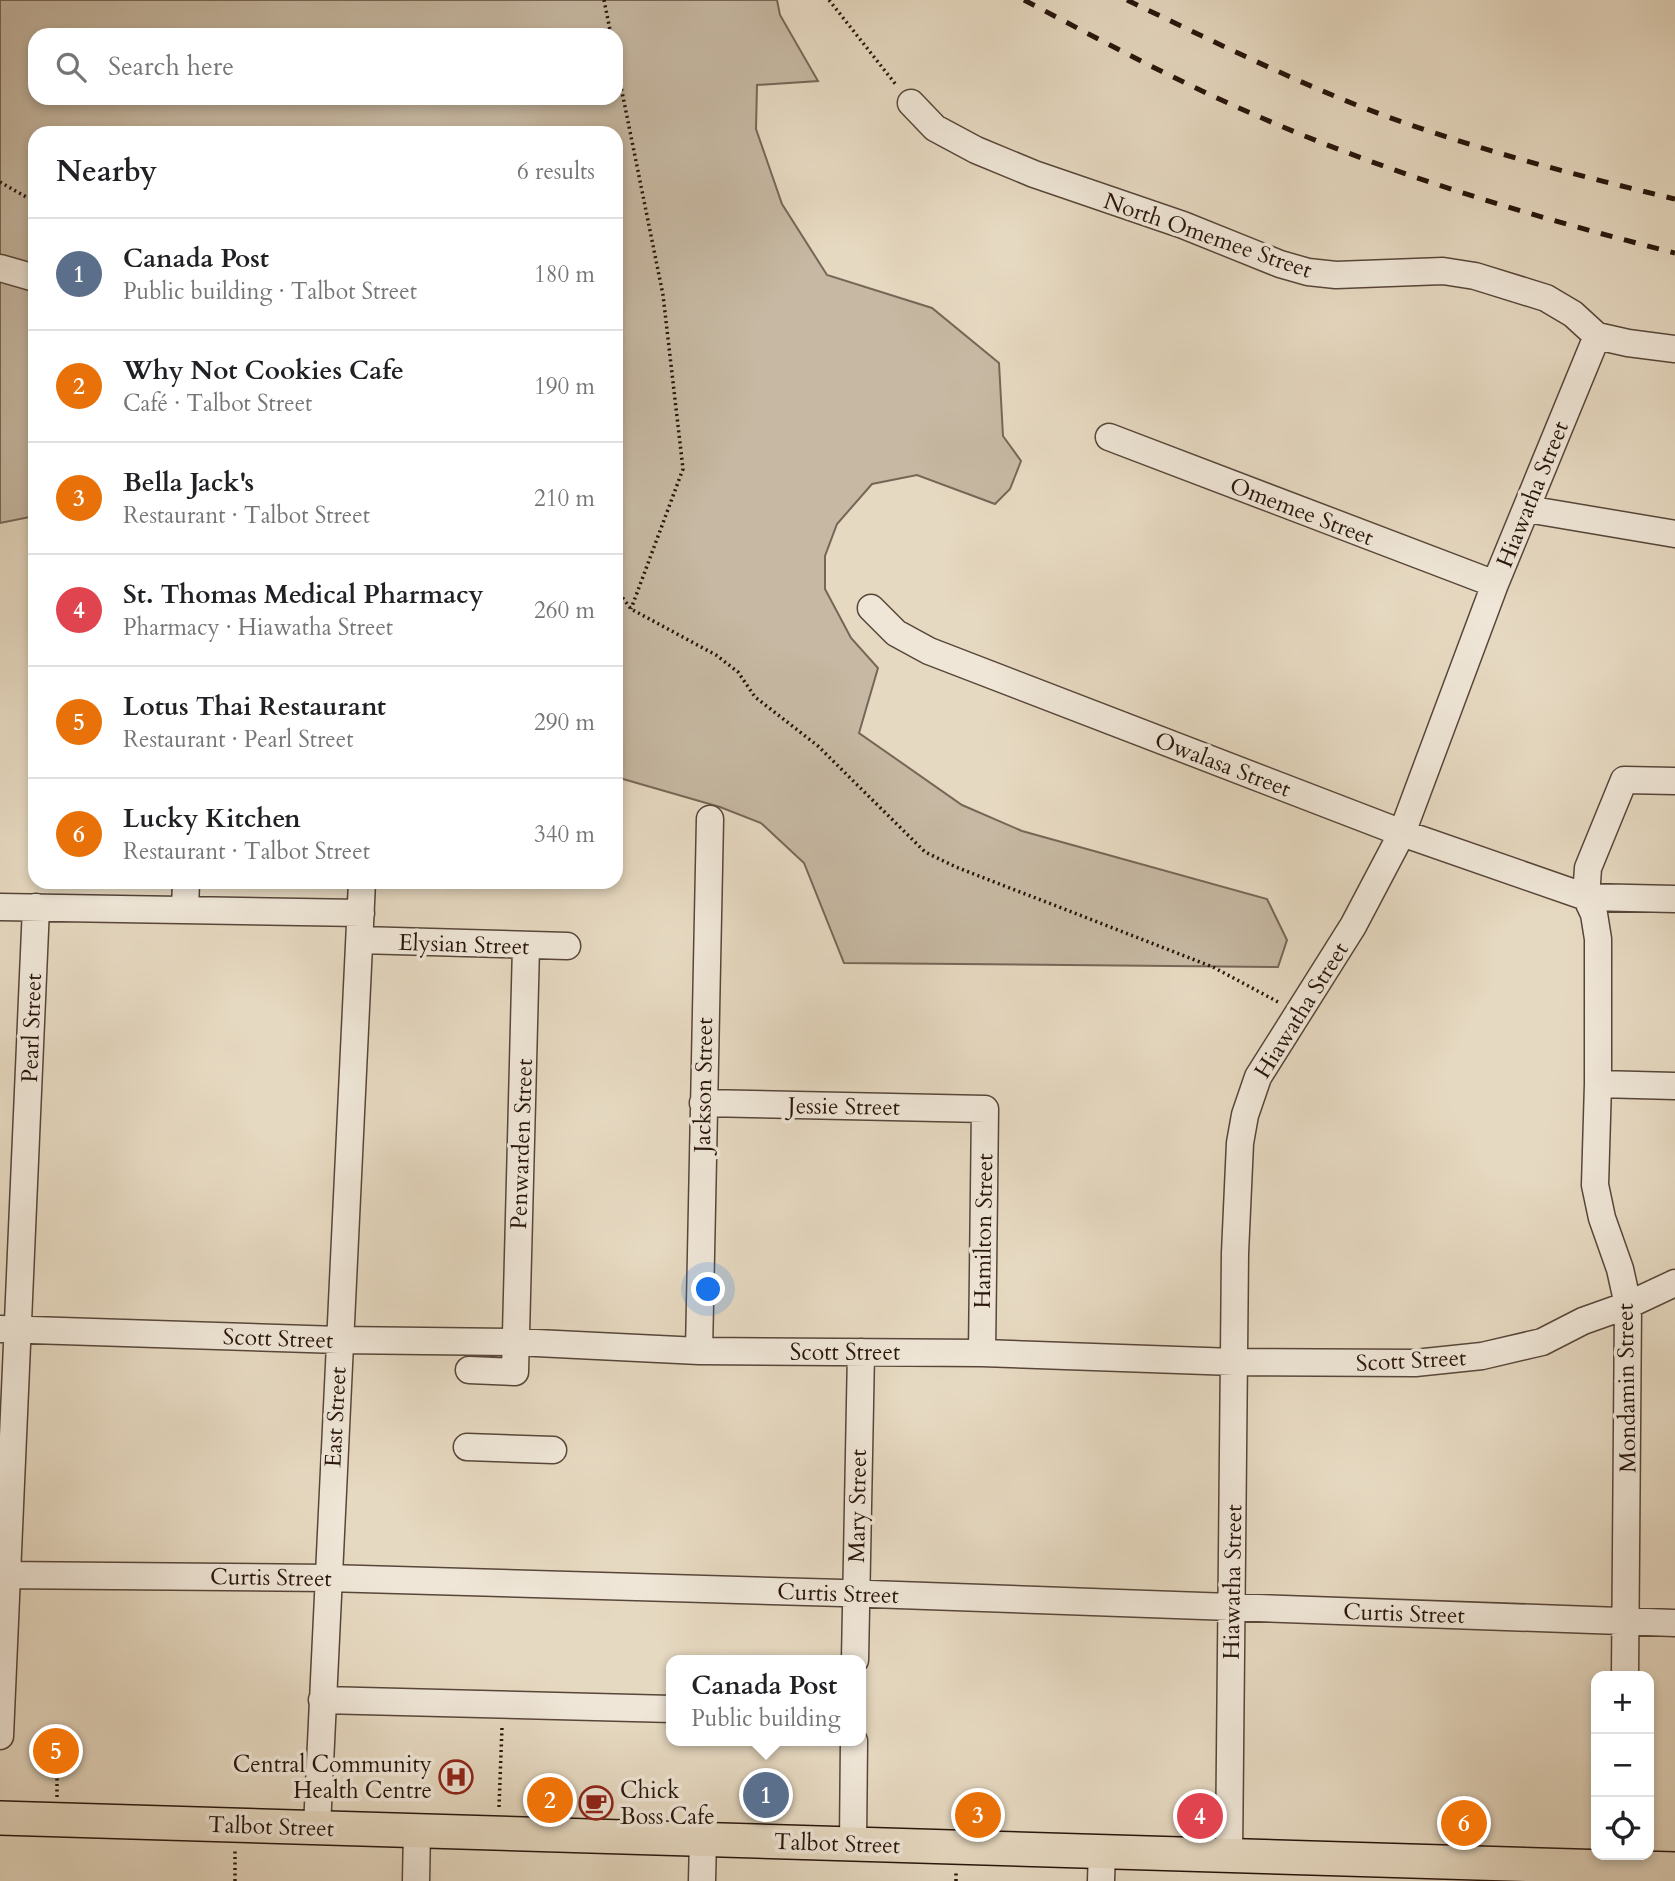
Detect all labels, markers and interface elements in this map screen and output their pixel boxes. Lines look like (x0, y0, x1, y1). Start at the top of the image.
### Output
search box (28, 28, 623, 105)
icon: search (52, 48, 90, 86)
text: Search here (108, 49, 234, 84)
text: Nearby (56, 151, 157, 192)
text: 6 results (517, 156, 595, 187)
street label: North Omemee Street (1100, 185, 1316, 286)
text: Canada Post (123, 241, 269, 276)
text: 1 (73, 259, 85, 290)
text: 180 m (534, 259, 595, 290)
text: Public building · Talbot Street (123, 276, 417, 307)
text: Why Not Cookies Cafe (123, 353, 404, 388)
text: 2 (73, 371, 85, 402)
text: 190 m (534, 371, 595, 402)
text: Café · Talbot Street (123, 388, 312, 419)
street label: Hiawatha Street (1489, 416, 1576, 572)
text: Bella Jack's (123, 465, 254, 500)
street label: Omemee Street (1225, 470, 1378, 553)
text: 3 (73, 483, 85, 514)
text: 210 m (534, 483, 595, 514)
text: Restaurant · Talbot Street (123, 500, 370, 531)
text: St. Thomas Medical Pharmacy (123, 577, 483, 612)
text: 4 (73, 595, 85, 626)
text: 260 m (534, 595, 595, 626)
text: Pharmacy · Hiawatha Street (123, 612, 393, 643)
text: Lotus Thai Restaurant (123, 689, 386, 724)
text: 5 (73, 707, 85, 738)
text: 290 m (534, 707, 595, 738)
text: Restaurant · Pearl Street (123, 724, 354, 755)
street label: Owalasa Street (1150, 724, 1295, 805)
text: Lucky Kitchen (123, 801, 301, 836)
text: 6 (73, 819, 85, 850)
text: 340 m (534, 819, 595, 850)
text: Restaurant · Talbot Street (123, 836, 370, 867)
street label: Elysian Street (398, 927, 530, 962)
street label: Hiawatha Street (1247, 936, 1356, 1084)
street label: Pearl Street (14, 973, 49, 1083)
street label: Jackson Street (687, 1017, 720, 1156)
street label: Penwarden Street (503, 1058, 540, 1230)
street label: Jessie Street (785, 1090, 900, 1123)
street label: Hamilton Street (967, 1153, 1000, 1309)
your location (691, 1272, 725, 1306)
street label: Mondamin Street (1610, 1303, 1643, 1473)
street label: Scott Street (222, 1321, 334, 1356)
street label: Scott Street (790, 1337, 900, 1368)
street label: Scott Street (1355, 1342, 1467, 1379)
street label: East Street (317, 1366, 354, 1468)
street label: Mary Street (841, 1449, 874, 1563)
street label: Hiawatha Street (1216, 1504, 1249, 1660)
street label: Curtis Street (210, 1561, 332, 1594)
street label: Curtis Street (777, 1576, 899, 1611)
street label: Curtis Street (1343, 1596, 1465, 1631)
popup (666, 1655, 866, 1746)
text: Canada Post (691, 1668, 837, 1703)
map controls (1591, 1671, 1654, 1860)
button: + (1591, 1671, 1654, 1734)
text: Public building (691, 1703, 841, 1734)
pin: 5 (33, 1725, 79, 1777)
button: − (1591, 1734, 1654, 1797)
place label: Central Community Health Centre (233, 1749, 432, 1806)
hospital icon: Central Community Health Centre (437, 1758, 475, 1796)
pin: 1 (743, 1769, 789, 1821)
pin: 2 (527, 1774, 573, 1826)
place label: Chick Boss Cafe (620, 1775, 715, 1832)
cafe icon: Chick Boss Cafe (577, 1784, 615, 1822)
pin: 3 (955, 1789, 1001, 1841)
pin: 4 (1177, 1790, 1223, 1842)
pin: 6 (1441, 1797, 1487, 1849)
button: locate (1591, 1797, 1654, 1860)
street label: Talbot Street (207, 1809, 335, 1844)
street label: Talbot Street (773, 1826, 901, 1861)

